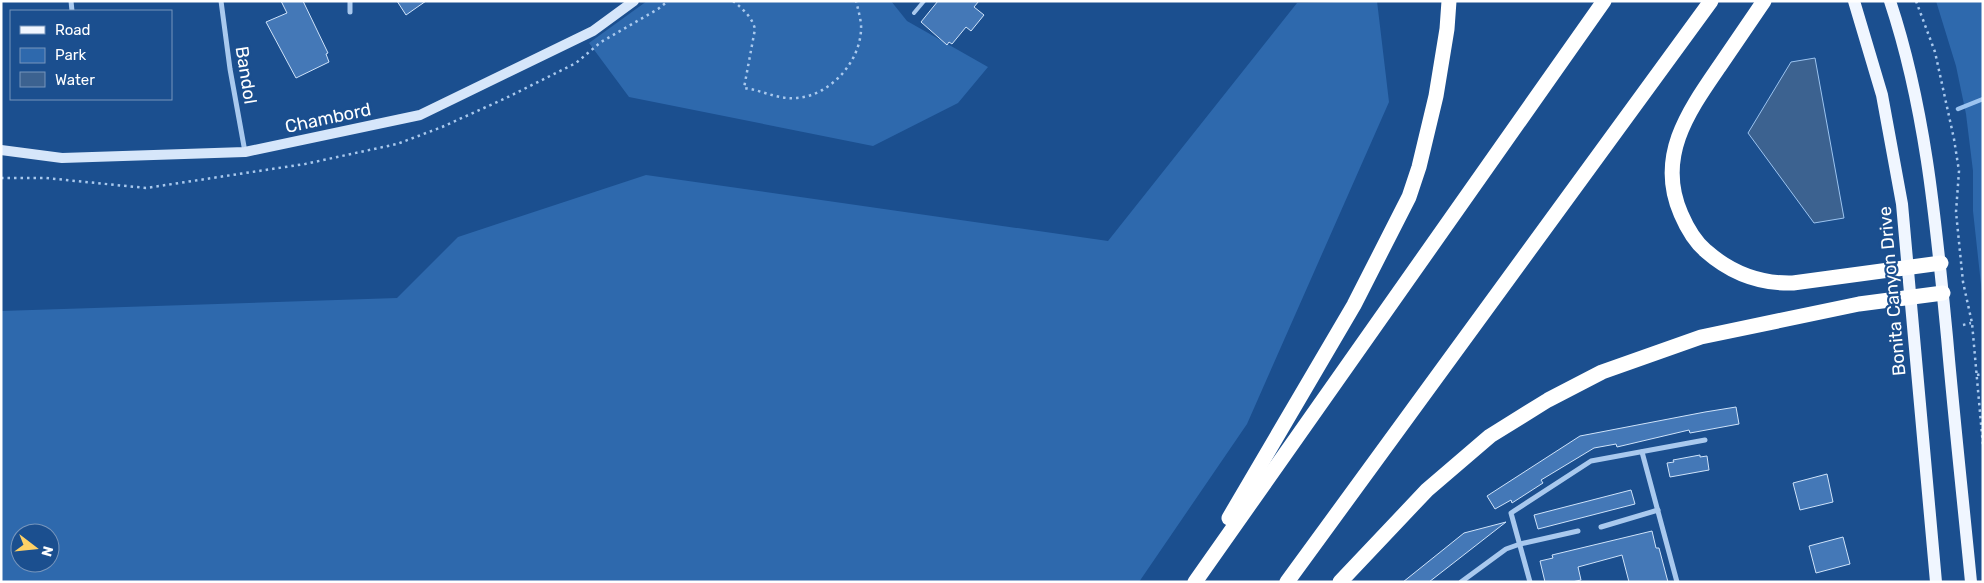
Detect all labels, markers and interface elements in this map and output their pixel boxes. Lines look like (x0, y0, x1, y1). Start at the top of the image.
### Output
legend (10, 10, 172, 100)
text: Road (55, 21, 91, 39)
street label: Bandol (231, 44, 261, 106)
text: Park (55, 46, 86, 64)
text: Water (55, 71, 95, 89)
street label: Chambord (283, 98, 373, 138)
street label: Bonita Canyon Drive (1874, 205, 1910, 377)
north arrow (10, 523, 60, 573)
text: N (37, 544, 57, 559)

